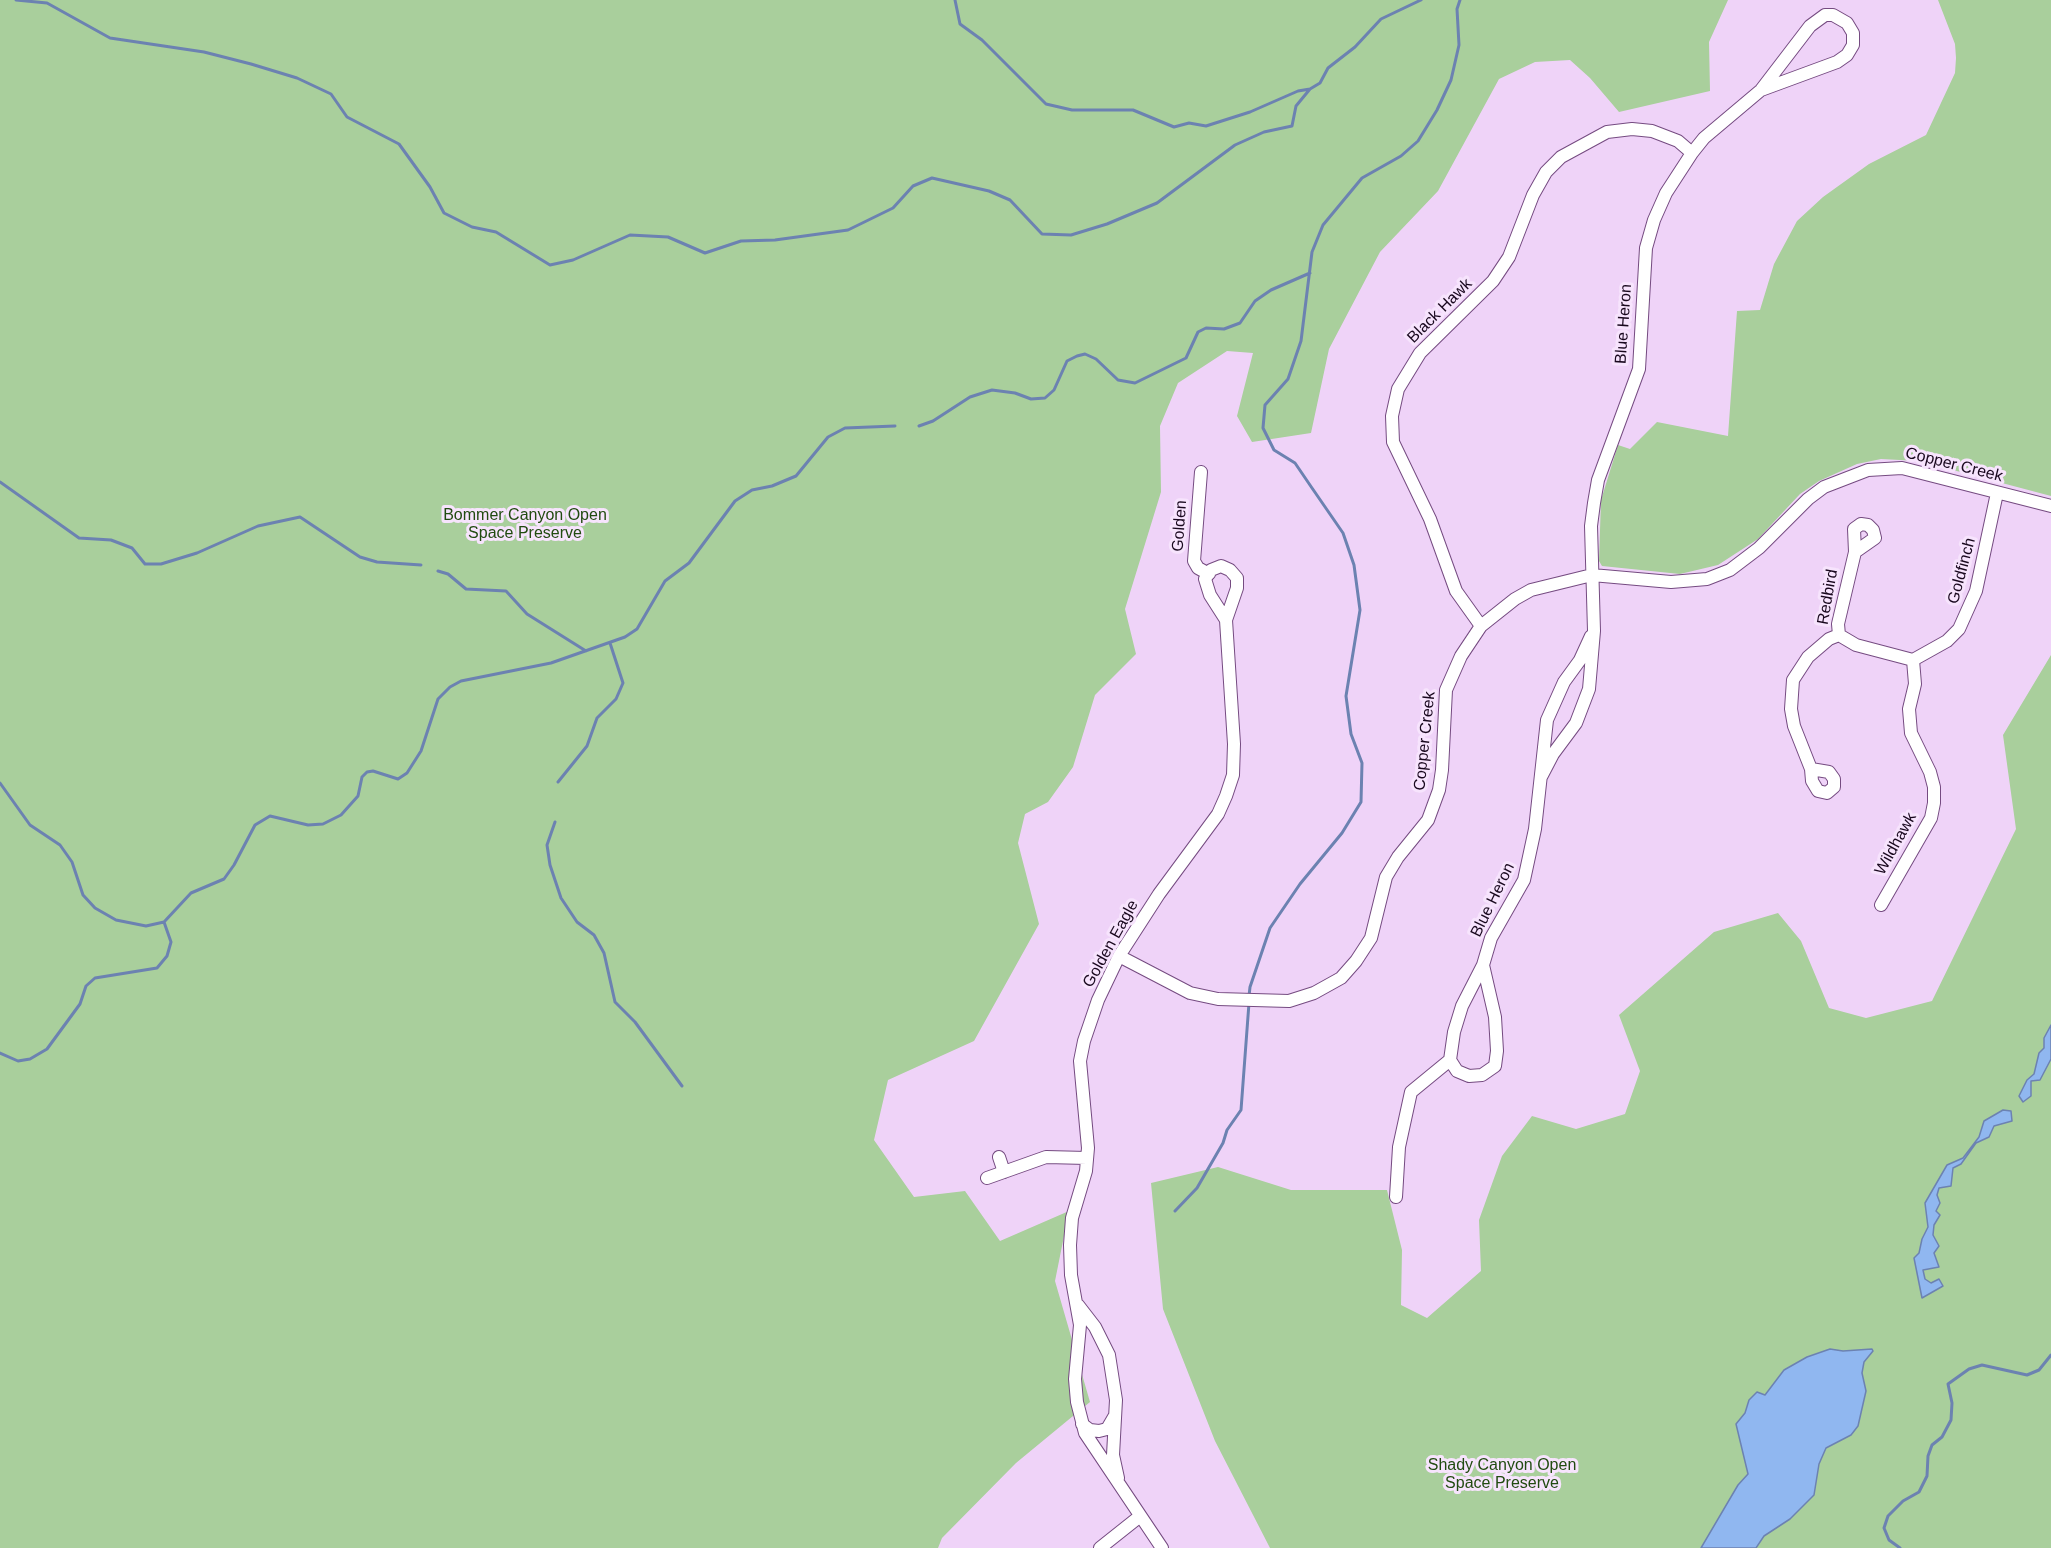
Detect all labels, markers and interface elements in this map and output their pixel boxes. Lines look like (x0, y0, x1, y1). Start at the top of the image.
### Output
street label: Black Hawk (1404, 275, 1476, 347)
street label: Blue Heron (1612, 283, 1636, 365)
street label: Copper Creek (1903, 444, 2005, 486)
street label: Golden (1169, 500, 1191, 552)
park label: Bommer Canyon Open Space Preserve (443, 506, 607, 544)
street label: Goldfinch (1944, 536, 1980, 606)
street label: Redbird (1814, 568, 1842, 626)
street label: Copper Creek (1410, 690, 1440, 792)
street label: Wildhawk (1871, 809, 1921, 879)
street label: Blue Heron (1467, 860, 1519, 940)
street label: Golden Eagle (1079, 897, 1143, 991)
park label: Shady Canyon Open Space Preserve (1428, 1456, 1576, 1494)

